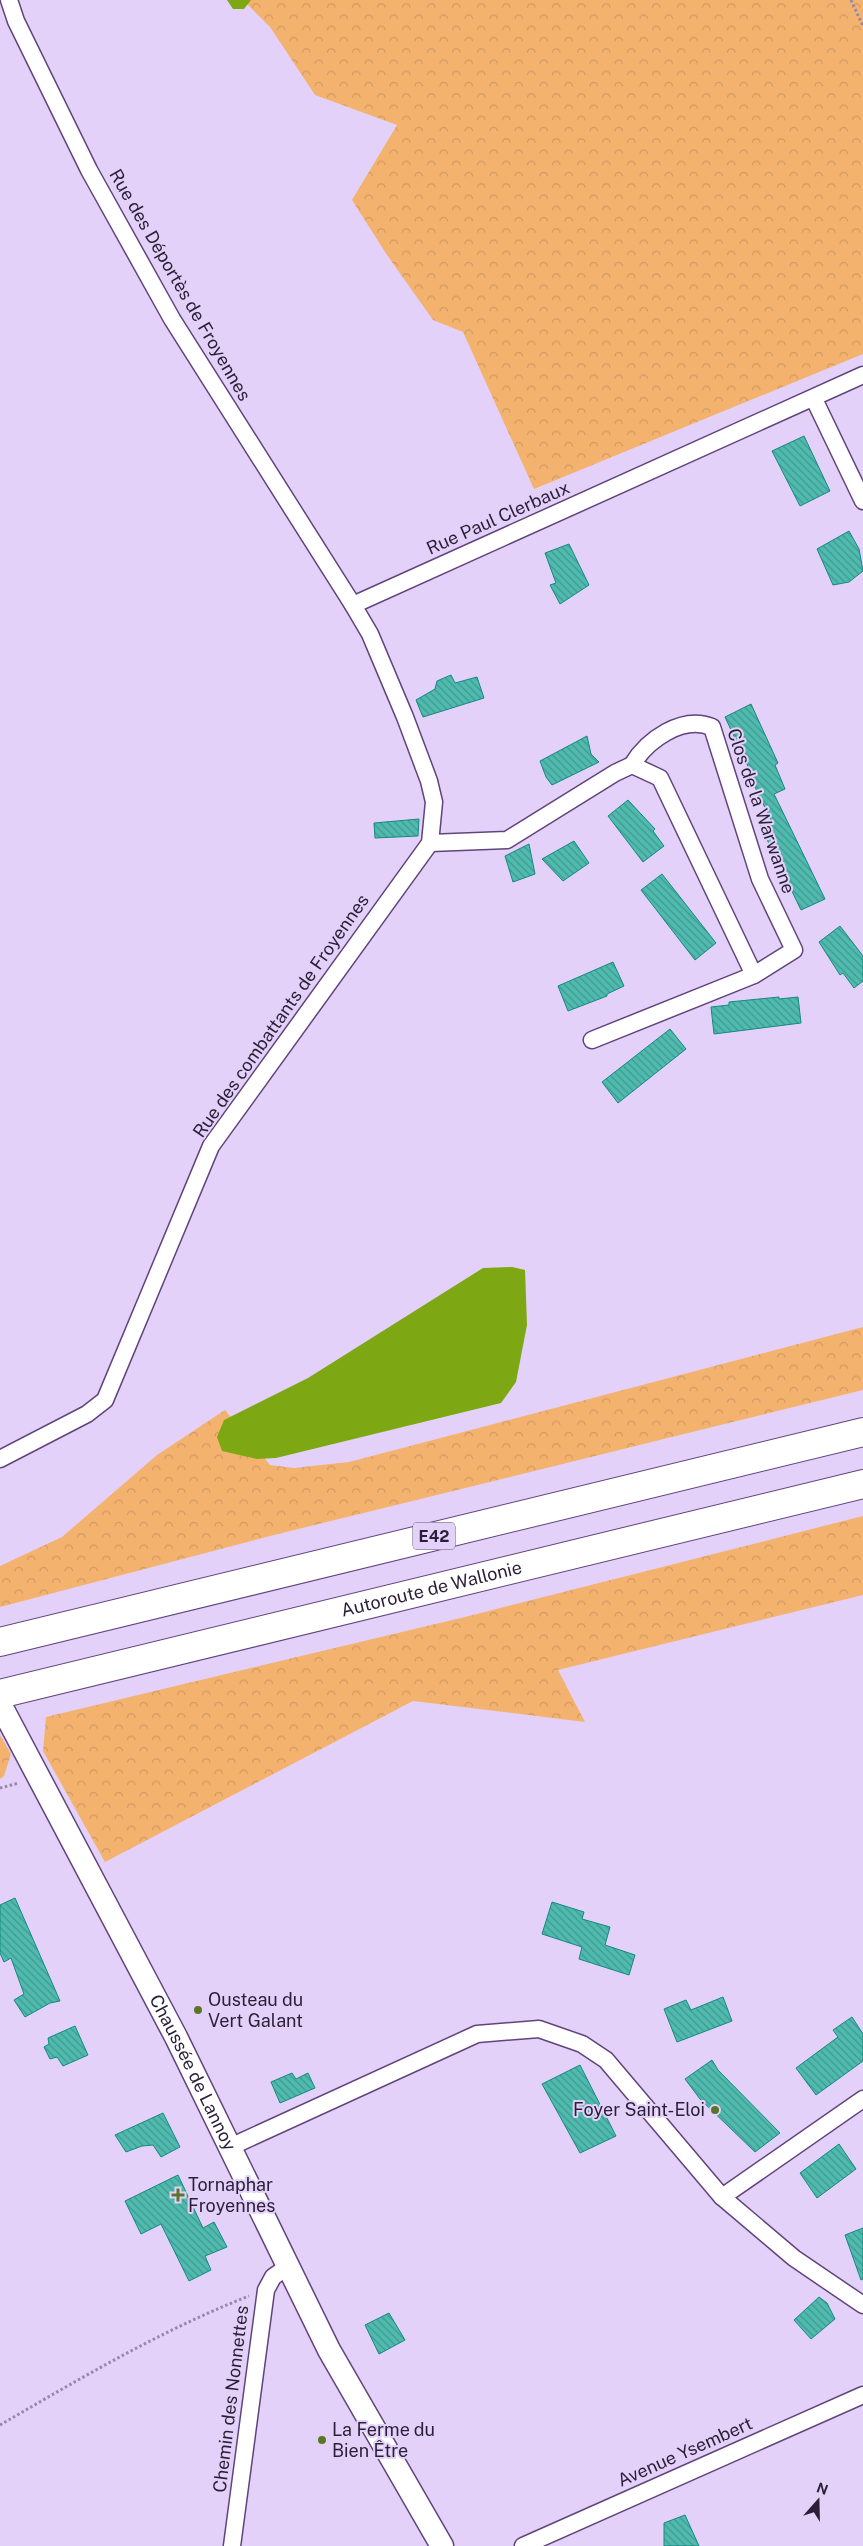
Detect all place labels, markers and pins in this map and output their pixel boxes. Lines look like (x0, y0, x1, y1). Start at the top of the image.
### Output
place label: Ousteau du Vert Galant (208, 1989, 303, 2031)
marker: Ousteau du Vert Galant (192, 2004, 204, 2016)
place label: Foyer Saint-Eloi (573, 2099, 705, 2120)
marker: Foyer Saint-Eloi (709, 2104, 721, 2116)
place label: Tornaphar Froyennes (188, 2174, 275, 2216)
marker: Tornaphar Froyennes (172, 2189, 184, 2201)
place label: La Ferme du Bien Être (332, 2419, 435, 2461)
marker: La Ferme du Bien Être (316, 2434, 328, 2446)

